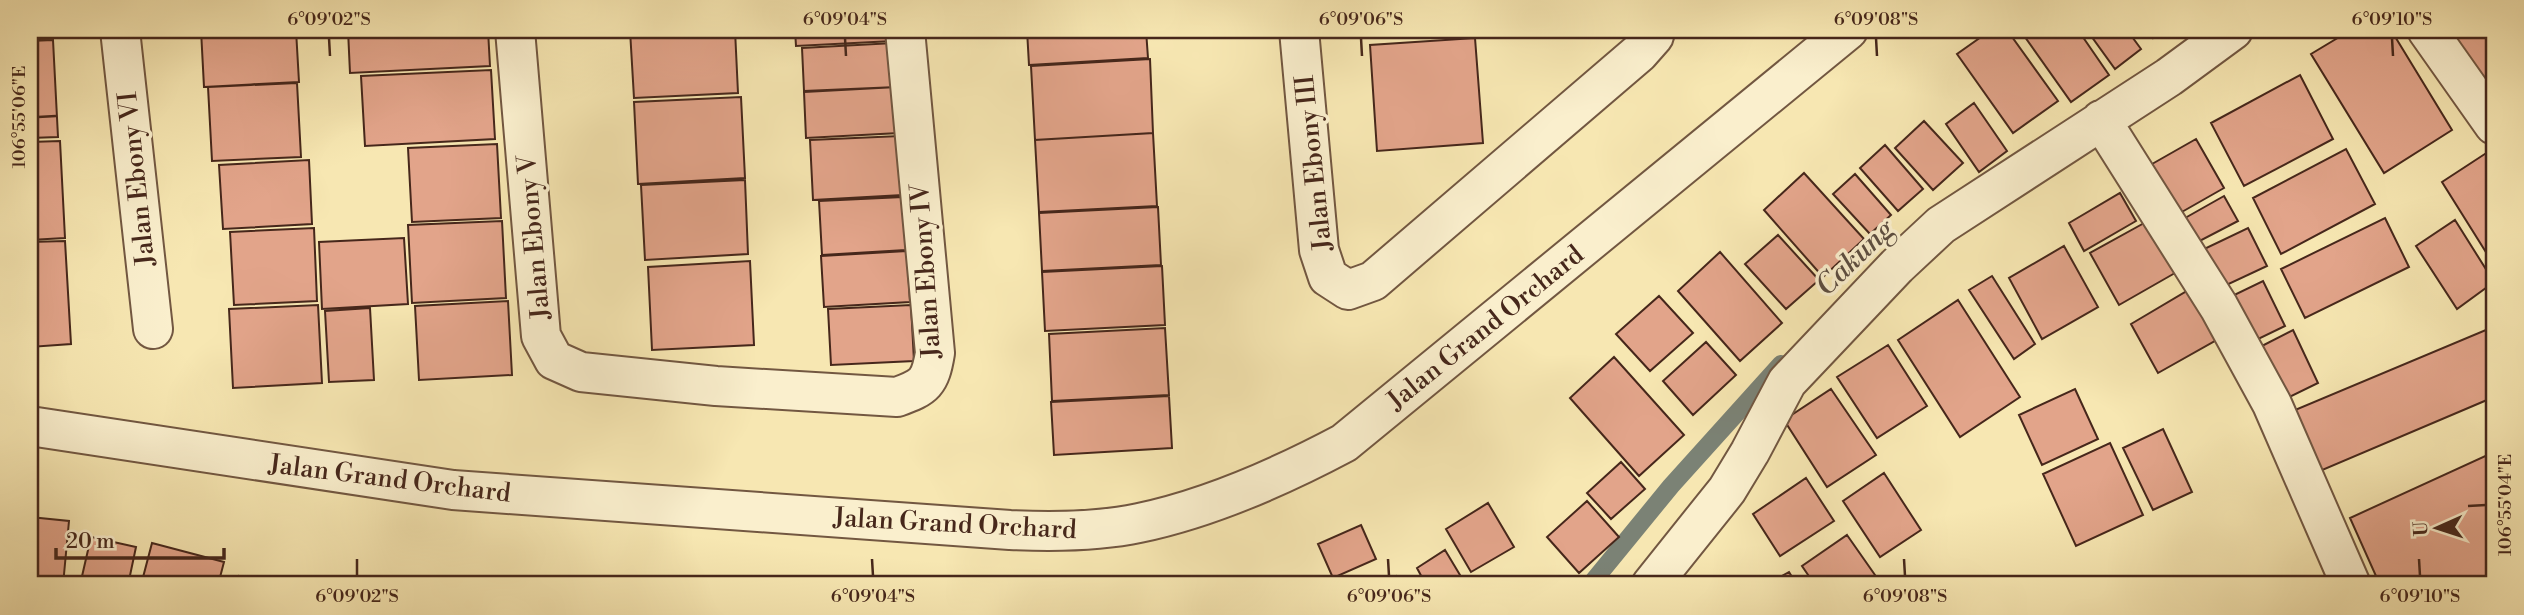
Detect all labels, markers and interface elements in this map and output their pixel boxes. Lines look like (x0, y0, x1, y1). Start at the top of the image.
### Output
text: 6°09'02"S (287, 8, 371, 31)
text: 6°09'04"S (803, 8, 887, 31)
text: 6°09'06"S (1319, 8, 1403, 31)
text: 6°09'08"S (1834, 8, 1918, 31)
text: 6°09'10"S (2352, 8, 2432, 31)
text: 106°55'06"E (8, 66, 31, 168)
street label: Jalan Ebony III (1289, 73, 1339, 253)
street label: Jalan Ebony VI (112, 90, 162, 269)
street label: Jalan Ebony V (511, 153, 557, 322)
street label: Jalan Ebony IV (904, 182, 948, 360)
water label: Cakung (1809, 211, 1903, 304)
street label: Jalan Grand Orchard (1380, 239, 1591, 417)
street label: Jalan Grand Orchard (266, 448, 513, 510)
text: 106°55'04"E (2494, 454, 2517, 556)
north arrow (2402, 492, 2472, 562)
street label: Jalan Grand Orchard (831, 502, 1078, 546)
scale bar (56, 517, 224, 561)
text: U (2409, 521, 2433, 537)
text: 20 m (66, 529, 115, 555)
text: 6°09'02"S (315, 585, 399, 608)
text: 6°09'04"S (831, 585, 915, 608)
text: 6°09'06"S (1347, 585, 1431, 608)
text: 6°09'08"S (1863, 585, 1947, 608)
text: 6°09'10"S (2380, 585, 2460, 608)

